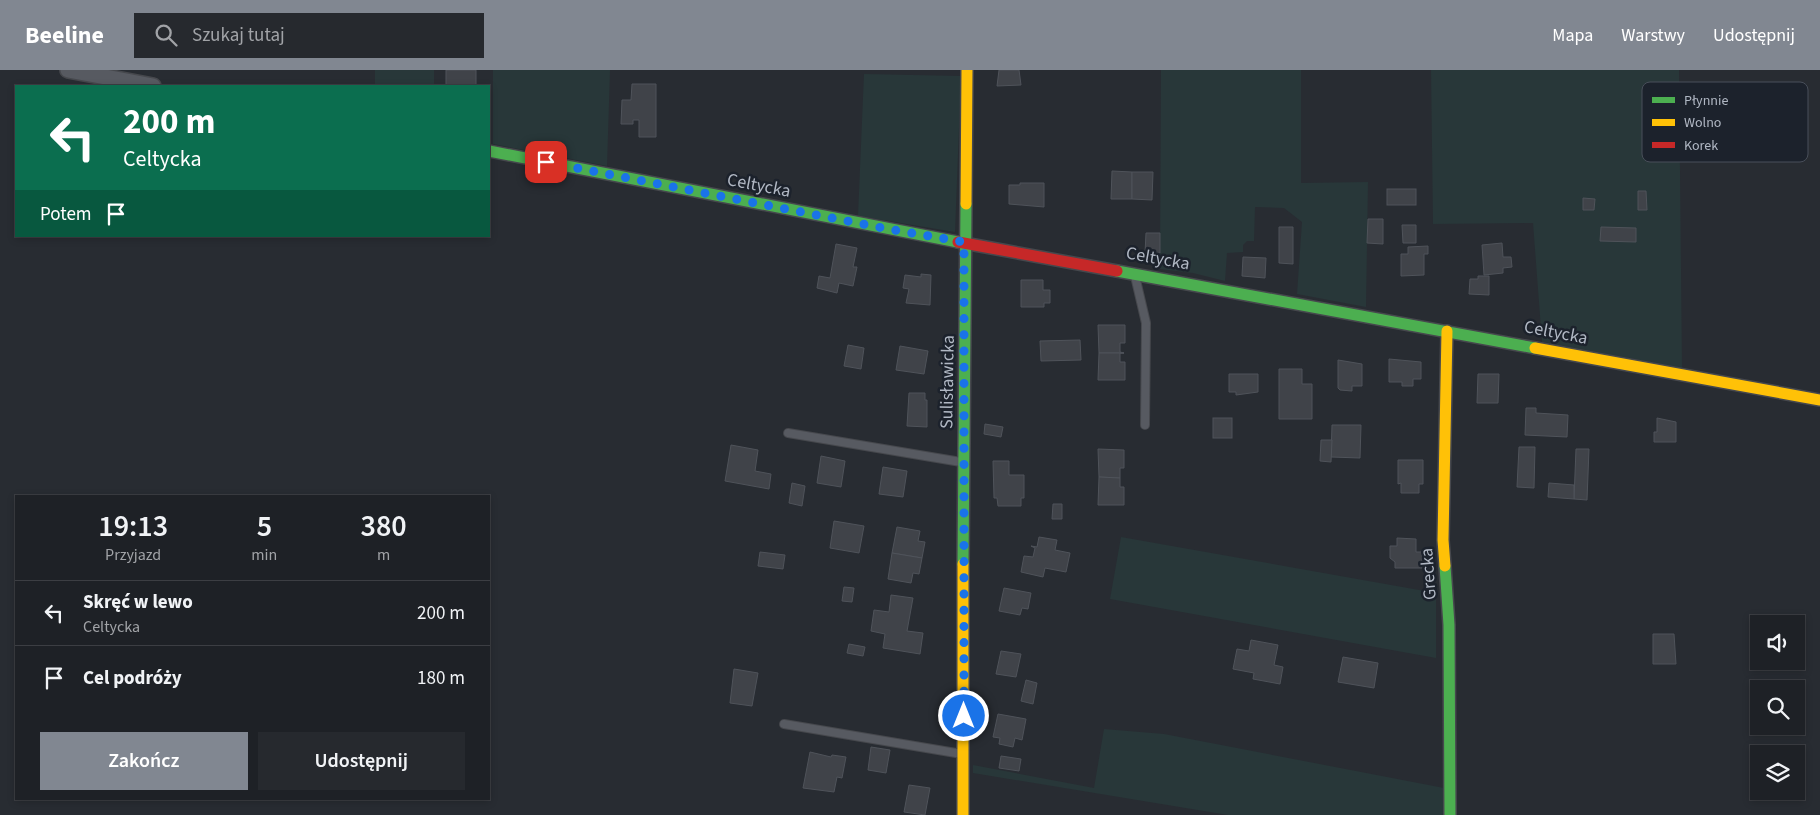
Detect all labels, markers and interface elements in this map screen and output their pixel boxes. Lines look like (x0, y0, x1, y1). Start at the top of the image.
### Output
search box (134, 13, 484, 58)
text: Beeline (25, 18, 104, 53)
icon: search (152, 21, 180, 49)
text: Szukaj tutaj (192, 22, 285, 49)
text: Mapa (1552, 23, 1593, 48)
text: Warstwy (1621, 23, 1685, 48)
text: Udostępnij (1713, 23, 1795, 48)
legend (1642, 82, 1808, 162)
text: Płynnie (1684, 91, 1728, 111)
text: 200 m (123, 97, 215, 147)
icon: left (40, 105, 105, 170)
text: Wolno (1684, 113, 1721, 133)
text: Korek (1684, 136, 1718, 156)
pin (525, 141, 567, 183)
text: Celtycka (123, 143, 202, 175)
icon: arrive (532, 148, 560, 176)
street label: Celtycka (725, 167, 793, 204)
icon: arrive (102, 200, 130, 228)
text: Potem (40, 201, 92, 228)
street label: Celtycka (1124, 241, 1192, 276)
street label: Celtycka (1522, 314, 1590, 351)
street label: Sulisławicka (934, 335, 961, 429)
text: 19:13 (98, 505, 168, 548)
text: 5 (257, 505, 272, 548)
text: 380 (361, 505, 407, 548)
text: Przyjazd (105, 544, 161, 566)
text: min (251, 544, 277, 566)
text: m (377, 544, 390, 566)
street label: Grecka (1414, 547, 1443, 601)
text: Skręć w lewo (83, 589, 193, 616)
icon: left (40, 599, 68, 627)
text: 200 m (417, 600, 465, 627)
map controls (1750, 615, 1805, 800)
button: sound (1750, 615, 1805, 670)
text: Celtycka (83, 616, 140, 638)
icon: arrive (40, 664, 68, 692)
text: Cel podróży (83, 665, 182, 692)
text: 180 m (417, 665, 465, 692)
button: search (1750, 680, 1805, 735)
position arrow (937, 689, 989, 741)
button: Zakończ (40, 732, 248, 790)
button: Udostępnij (258, 732, 465, 790)
button: layers (1750, 745, 1805, 800)

